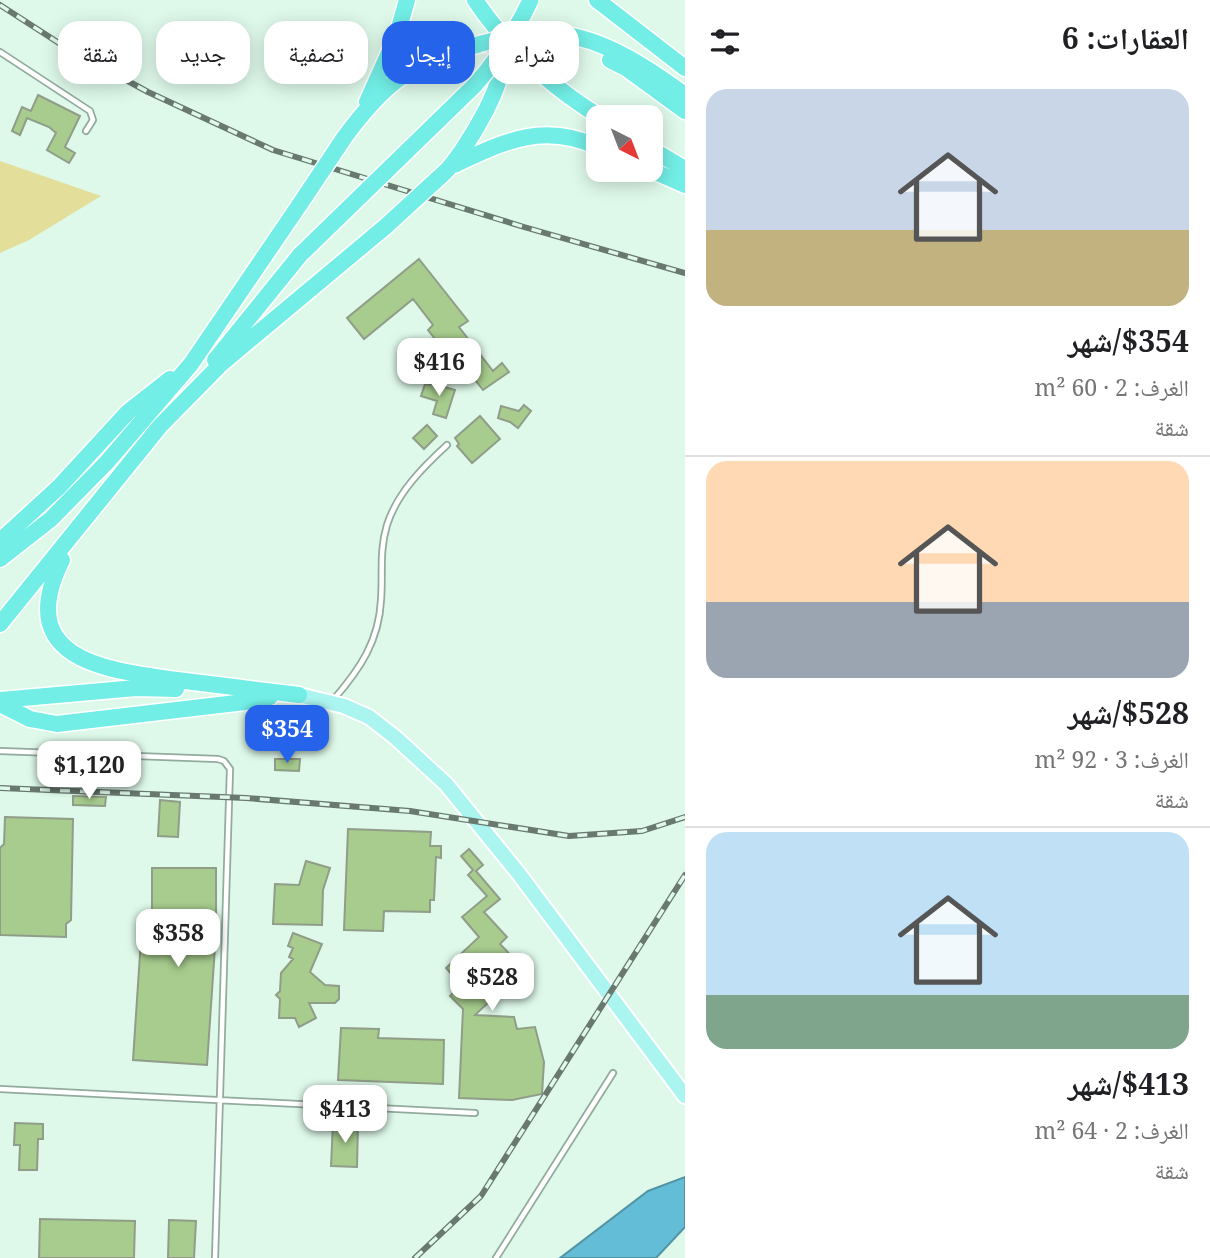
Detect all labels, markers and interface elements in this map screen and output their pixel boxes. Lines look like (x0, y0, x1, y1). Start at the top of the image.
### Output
text: العقارات: 6 (1062, 17, 1189, 58)
chip: شقة (58, 21, 142, 84)
chip: جديد (156, 21, 250, 84)
chip: تصفية (264, 21, 368, 84)
chip: إيجار (382, 21, 475, 84)
chip: شراء (489, 21, 579, 84)
icon: filters (706, 23, 744, 61)
north arrow (586, 105, 663, 182)
map controls (586, 105, 663, 182)
icon: home (885, 134, 1011, 260)
text: $354/شهر (1068, 320, 1189, 361)
pin: $416 (398, 338, 480, 398)
text: $416 (413, 345, 465, 377)
text: الغرف: 2 · 60 m² (1035, 371, 1189, 403)
text: شقة (1155, 411, 1189, 443)
icon: home (885, 506, 1011, 632)
text: $528/شهر (1068, 692, 1189, 733)
pin: $354 (246, 706, 328, 765)
text: $354 (261, 712, 313, 744)
pin: $1,120 (32, 742, 146, 801)
text: الغرف: 3 · 92 m² (1035, 743, 1189, 775)
text: $1,120 (53, 748, 125, 780)
text: شقة (1155, 783, 1189, 815)
icon: home (885, 877, 1011, 1003)
pin: $358 (137, 909, 219, 969)
text: $358 (152, 916, 204, 948)
pin: $528 (451, 954, 533, 1013)
text: $528 (466, 960, 518, 992)
text: $413/شهر (1068, 1063, 1189, 1104)
pin: $413 (304, 1086, 386, 1145)
text: $413 (319, 1092, 371, 1124)
text: الغرف: 2 · 64 m² (1035, 1114, 1189, 1146)
text: شقة (1155, 1154, 1189, 1186)

